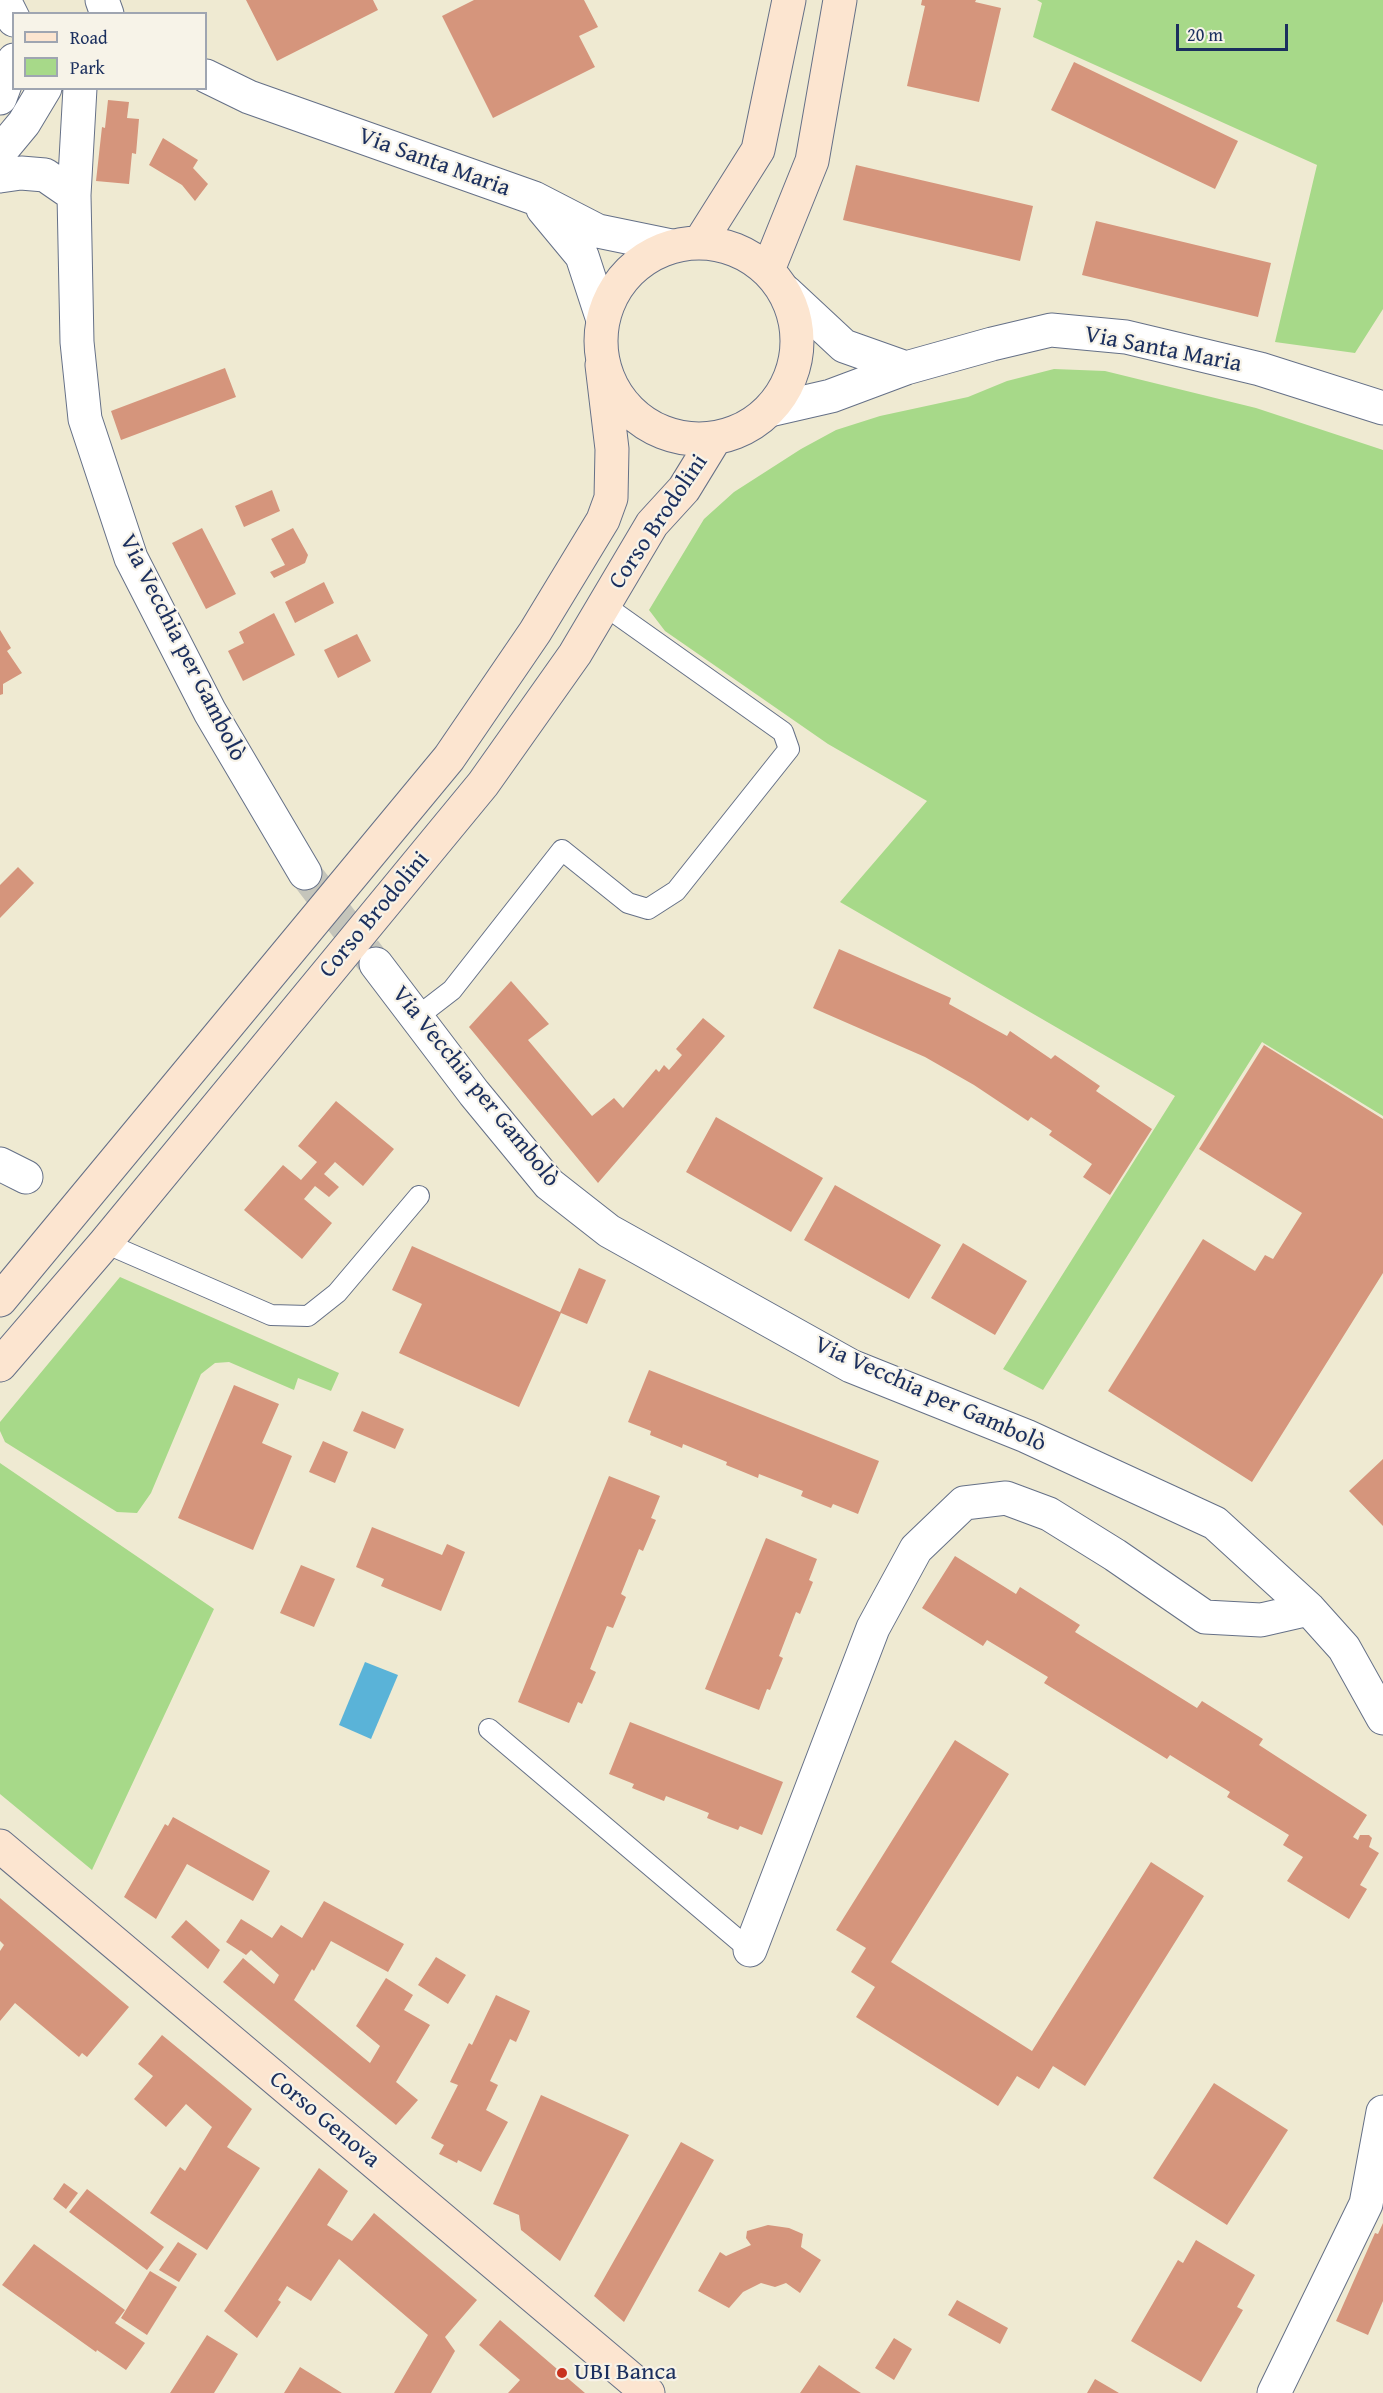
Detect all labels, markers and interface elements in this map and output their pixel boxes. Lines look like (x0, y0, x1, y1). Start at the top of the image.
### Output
legend (12, 12, 207, 90)
scale bar (1179, 12, 1292, 50)
text: 20 m (1187, 21, 1223, 48)
text: Road (70, 24, 108, 51)
text: Park (70, 54, 105, 81)
street label: Via Santa Maria (354, 122, 514, 204)
street label: Via Santa Maria (1082, 321, 1244, 379)
street label: Corso Brodolini (603, 449, 715, 595)
street label: Via Vecchia per Gambolò (112, 530, 252, 766)
street label: Corso Brodolini (314, 846, 436, 984)
street label: Via Vecchia per Gambolò (385, 981, 565, 1193)
street label: Via Vecchia per Gambolò (810, 1331, 1050, 1459)
street label: Corso Genova (263, 2065, 385, 2175)
place label: UBI Banca (574, 2359, 676, 2387)
marker: UBI Banca (555, 2366, 569, 2380)

